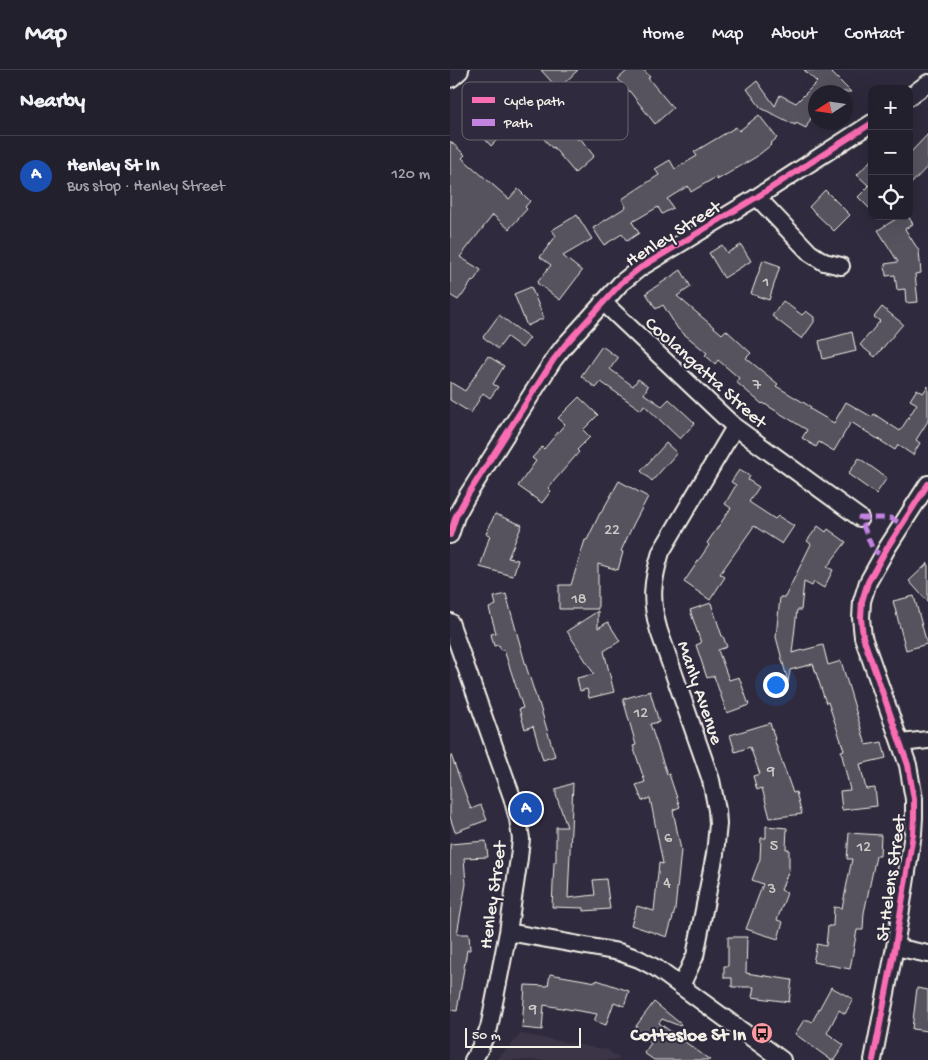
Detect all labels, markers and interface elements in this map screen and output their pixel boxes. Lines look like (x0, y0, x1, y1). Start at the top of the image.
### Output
text: Map (25, 20, 67, 49)
text: Home (642, 24, 684, 45)
text: Map (712, 24, 743, 45)
text: About (771, 24, 817, 45)
text: Contact (845, 24, 903, 45)
legend (462, 82, 628, 140)
north arrow (808, 85, 853, 130)
map controls (868, 85, 913, 220)
button: + (868, 85, 913, 130)
text: Nearby (20, 90, 85, 115)
text: Cycle path (504, 94, 565, 111)
text: Path (503, 116, 533, 133)
button: − (868, 130, 913, 175)
text: Henley St In (67, 155, 159, 178)
text: A (31, 166, 41, 185)
text: 120 m (391, 166, 430, 185)
button: locate (868, 175, 913, 220)
text: Bus stop · Henley Street (67, 178, 225, 197)
street label: Henley Street (622, 195, 728, 273)
house number: 1 (762, 274, 769, 293)
street label: Coolangatta Street (639, 313, 772, 436)
house number: 7 (752, 377, 762, 396)
house number: 22 (604, 522, 620, 541)
house number: 18 (570, 591, 587, 610)
street label: Manly Avenue (670, 638, 727, 748)
your location (763, 672, 789, 698)
house number: 12 (633, 705, 648, 724)
house number: 9 (766, 763, 775, 782)
pin: A (510, 790, 542, 828)
street label: St Helens Street (872, 812, 913, 943)
house number: 6 (664, 830, 673, 849)
street label: Henley Street (476, 838, 514, 951)
house number: 5 (770, 838, 778, 857)
house number: 12 (856, 839, 871, 858)
house number: 4 (663, 875, 671, 894)
house number: 3 (767, 881, 776, 900)
house number: 9 (528, 1001, 537, 1020)
bus stop icon: Cottesloe St In (750, 1021, 774, 1045)
scale bar (465, 1025, 581, 1048)
place label: Cottesloe St In (630, 1025, 747, 1048)
text: 50 m (472, 1028, 501, 1045)

